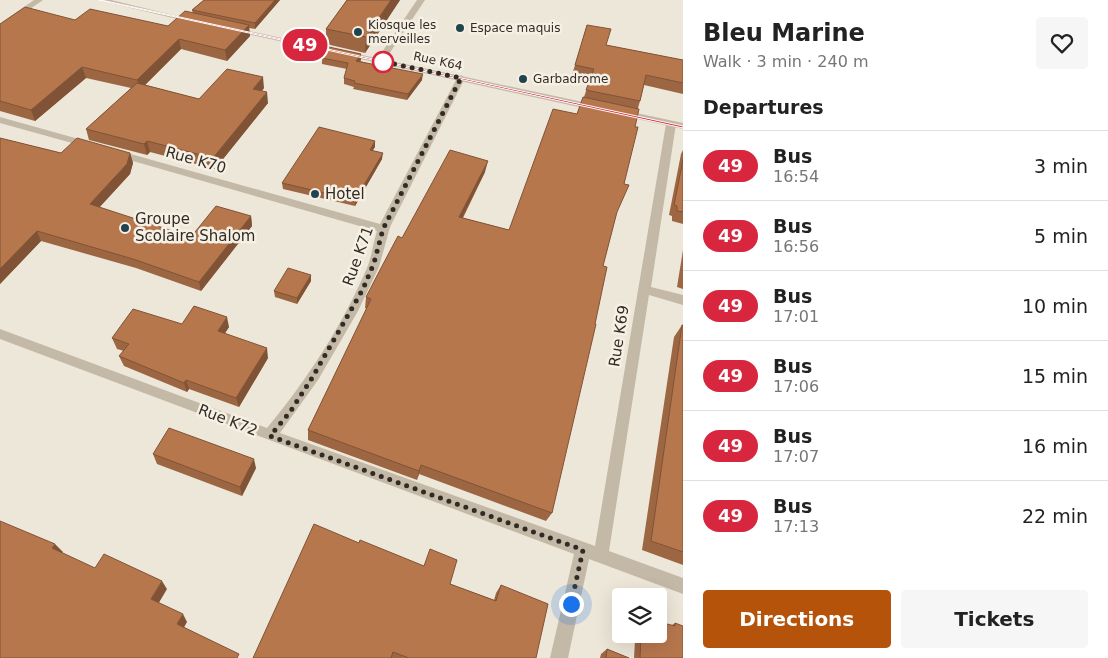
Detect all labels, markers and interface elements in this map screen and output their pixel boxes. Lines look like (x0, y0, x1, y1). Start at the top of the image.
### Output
button: heart (1036, 17, 1088, 69)
place label: Kiosque les merveilles (368, 18, 436, 46)
text: Bleu Marine (703, 19, 865, 47)
place label: Espace maquis (470, 21, 560, 35)
marker: Espace maquis (454, 22, 466, 34)
marker: Kiosque les merveilles (352, 26, 364, 38)
line badge: 49 (282, 29, 328, 61)
text: 49 (292, 34, 318, 55)
street label: Rue K64 (412, 49, 464, 73)
unlabelled marker (372, 51, 394, 73)
text: Walk · 3 min · 240 m (703, 52, 868, 71)
place label: Garbadrome (533, 72, 608, 86)
marker: Garbadrome (517, 73, 529, 85)
text: Departures (703, 96, 824, 118)
street label: Rue K70 (164, 143, 228, 177)
text: Bus (773, 145, 812, 167)
text: 49 (718, 155, 743, 176)
text: 3 min (1034, 155, 1088, 177)
text: 16:54 (773, 167, 819, 186)
place label: Hotel (325, 185, 365, 203)
marker: Hotel (309, 188, 321, 200)
place label: Groupe Scolaire Shalom (135, 210, 255, 245)
text: Bus (773, 215, 812, 237)
marker: Groupe Scolaire Shalom (119, 222, 131, 234)
street label: Rue K71 (339, 224, 377, 288)
text: 49 (718, 225, 743, 246)
text: 5 min (1034, 225, 1088, 247)
text: 16:56 (773, 237, 819, 256)
text: Bus (773, 285, 812, 307)
text: 49 (718, 295, 743, 316)
text: 10 min (1022, 295, 1088, 317)
street label: Rue K69 (605, 304, 633, 368)
text: 17:01 (773, 307, 819, 326)
text: Bus (773, 355, 812, 377)
text: 49 (718, 365, 743, 386)
text: 15 min (1022, 365, 1088, 387)
text: 17:06 (773, 377, 819, 396)
street label: Rue K72 (196, 400, 260, 440)
text: Bus (773, 425, 812, 447)
text: 49 (718, 435, 743, 456)
text: 16 min (1022, 435, 1088, 457)
text: 17:07 (773, 447, 819, 466)
text: Bus (773, 495, 812, 517)
text: 49 (718, 505, 743, 526)
text: 22 min (1022, 505, 1088, 527)
text: 17:13 (773, 517, 819, 536)
map controls (612, 588, 667, 643)
button: layers (612, 588, 667, 643)
button: Directions (703, 590, 891, 648)
button: Tickets (901, 590, 1088, 648)
your location (559, 592, 584, 617)

